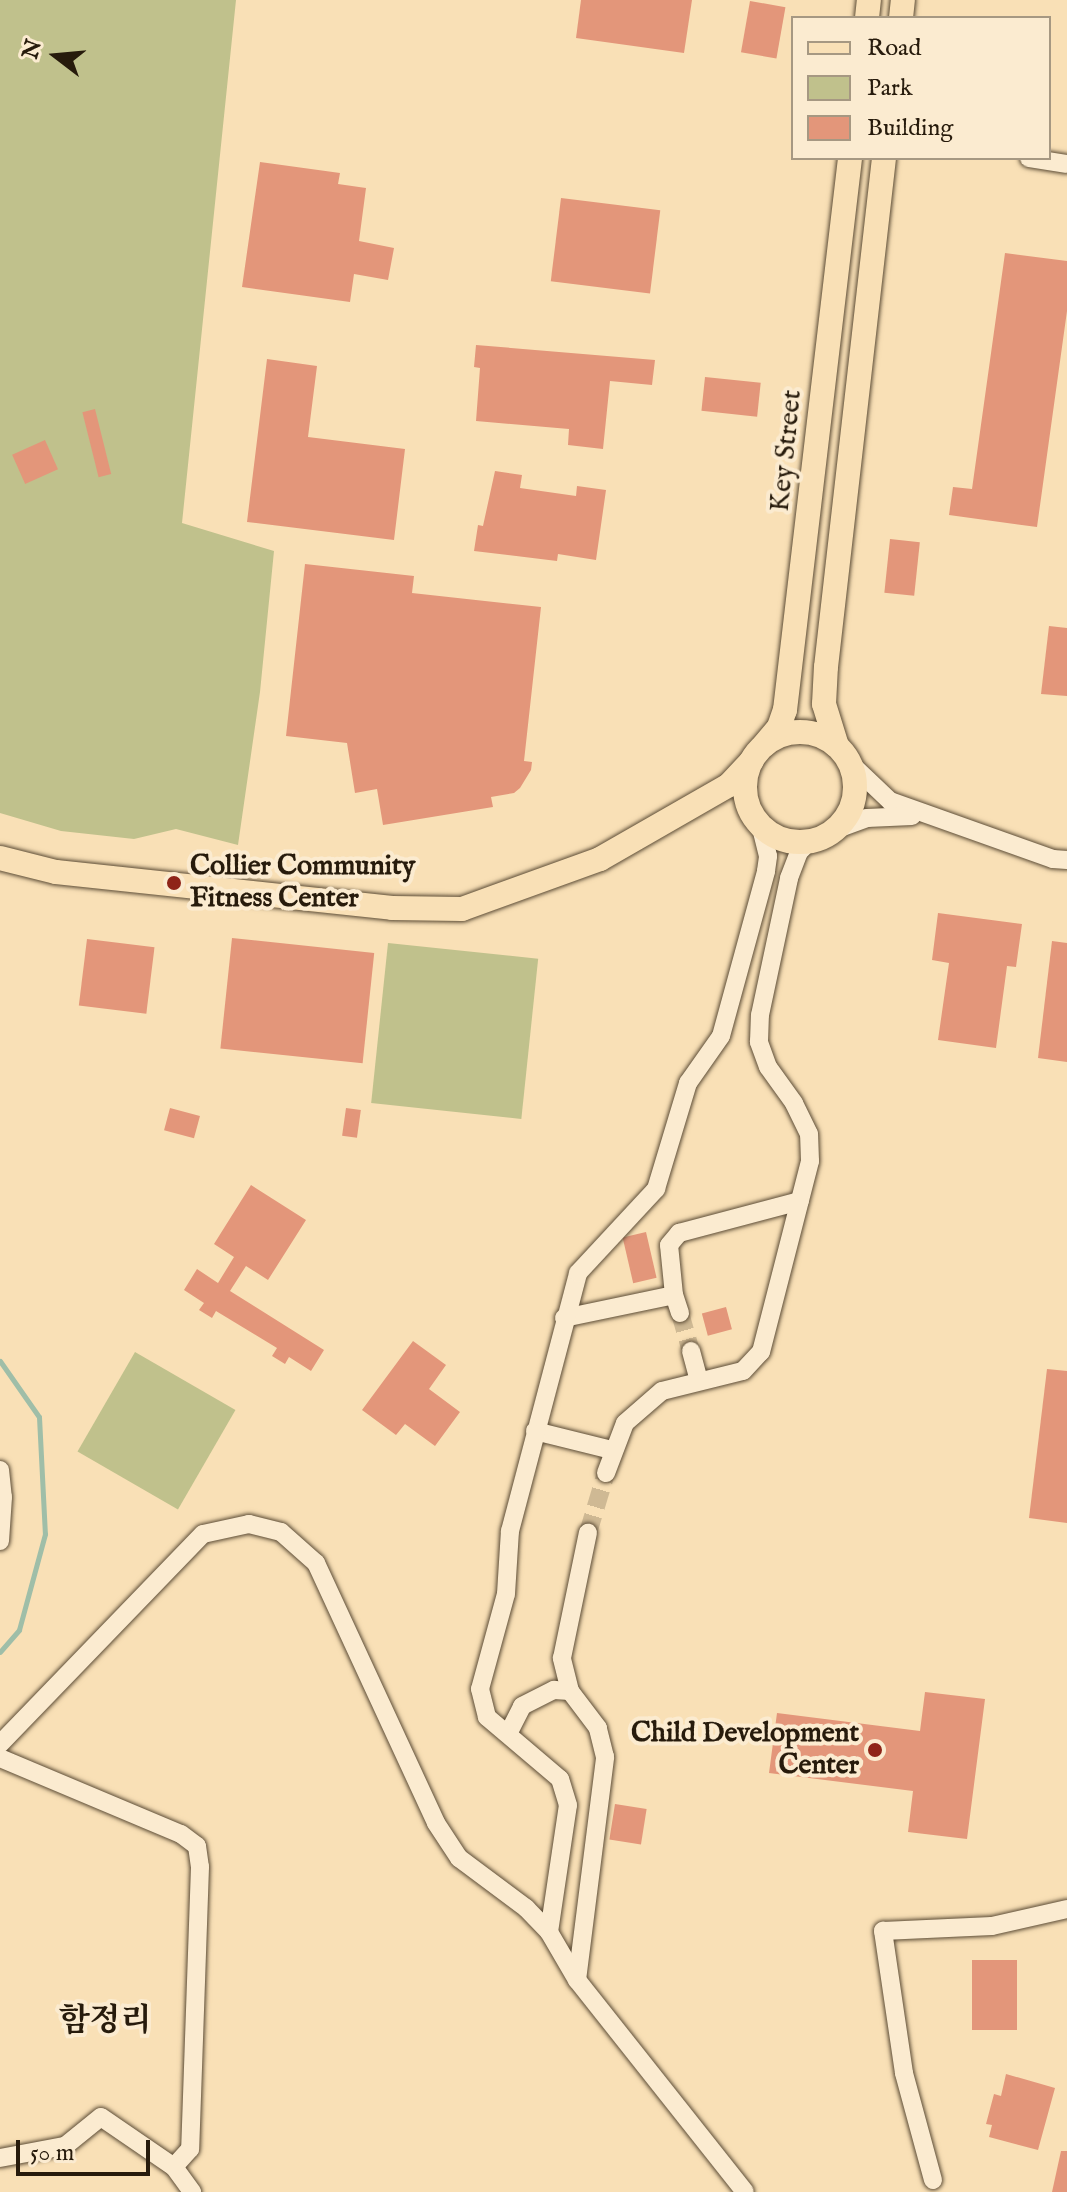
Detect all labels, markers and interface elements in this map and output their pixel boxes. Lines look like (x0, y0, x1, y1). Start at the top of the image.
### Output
north arrow (16, 16, 96, 96)
legend (791, 16, 1051, 160)
text: Road (867, 33, 921, 64)
text: N (17, 36, 49, 62)
text: Park (867, 73, 913, 104)
text: Building (867, 113, 953, 144)
street label: Key Street (764, 388, 810, 514)
place label: Collier Community Fitness Center (190, 850, 415, 916)
marker: Collier Community Fitness Center (165, 874, 183, 892)
place label: Child Development Center (631, 1717, 859, 1783)
marker: Child Development Center (866, 1741, 884, 1759)
district label: 함정리 (59, 2003, 151, 2041)
scale bar (20, 2124, 154, 2174)
text: 50 m (30, 2138, 74, 2169)

